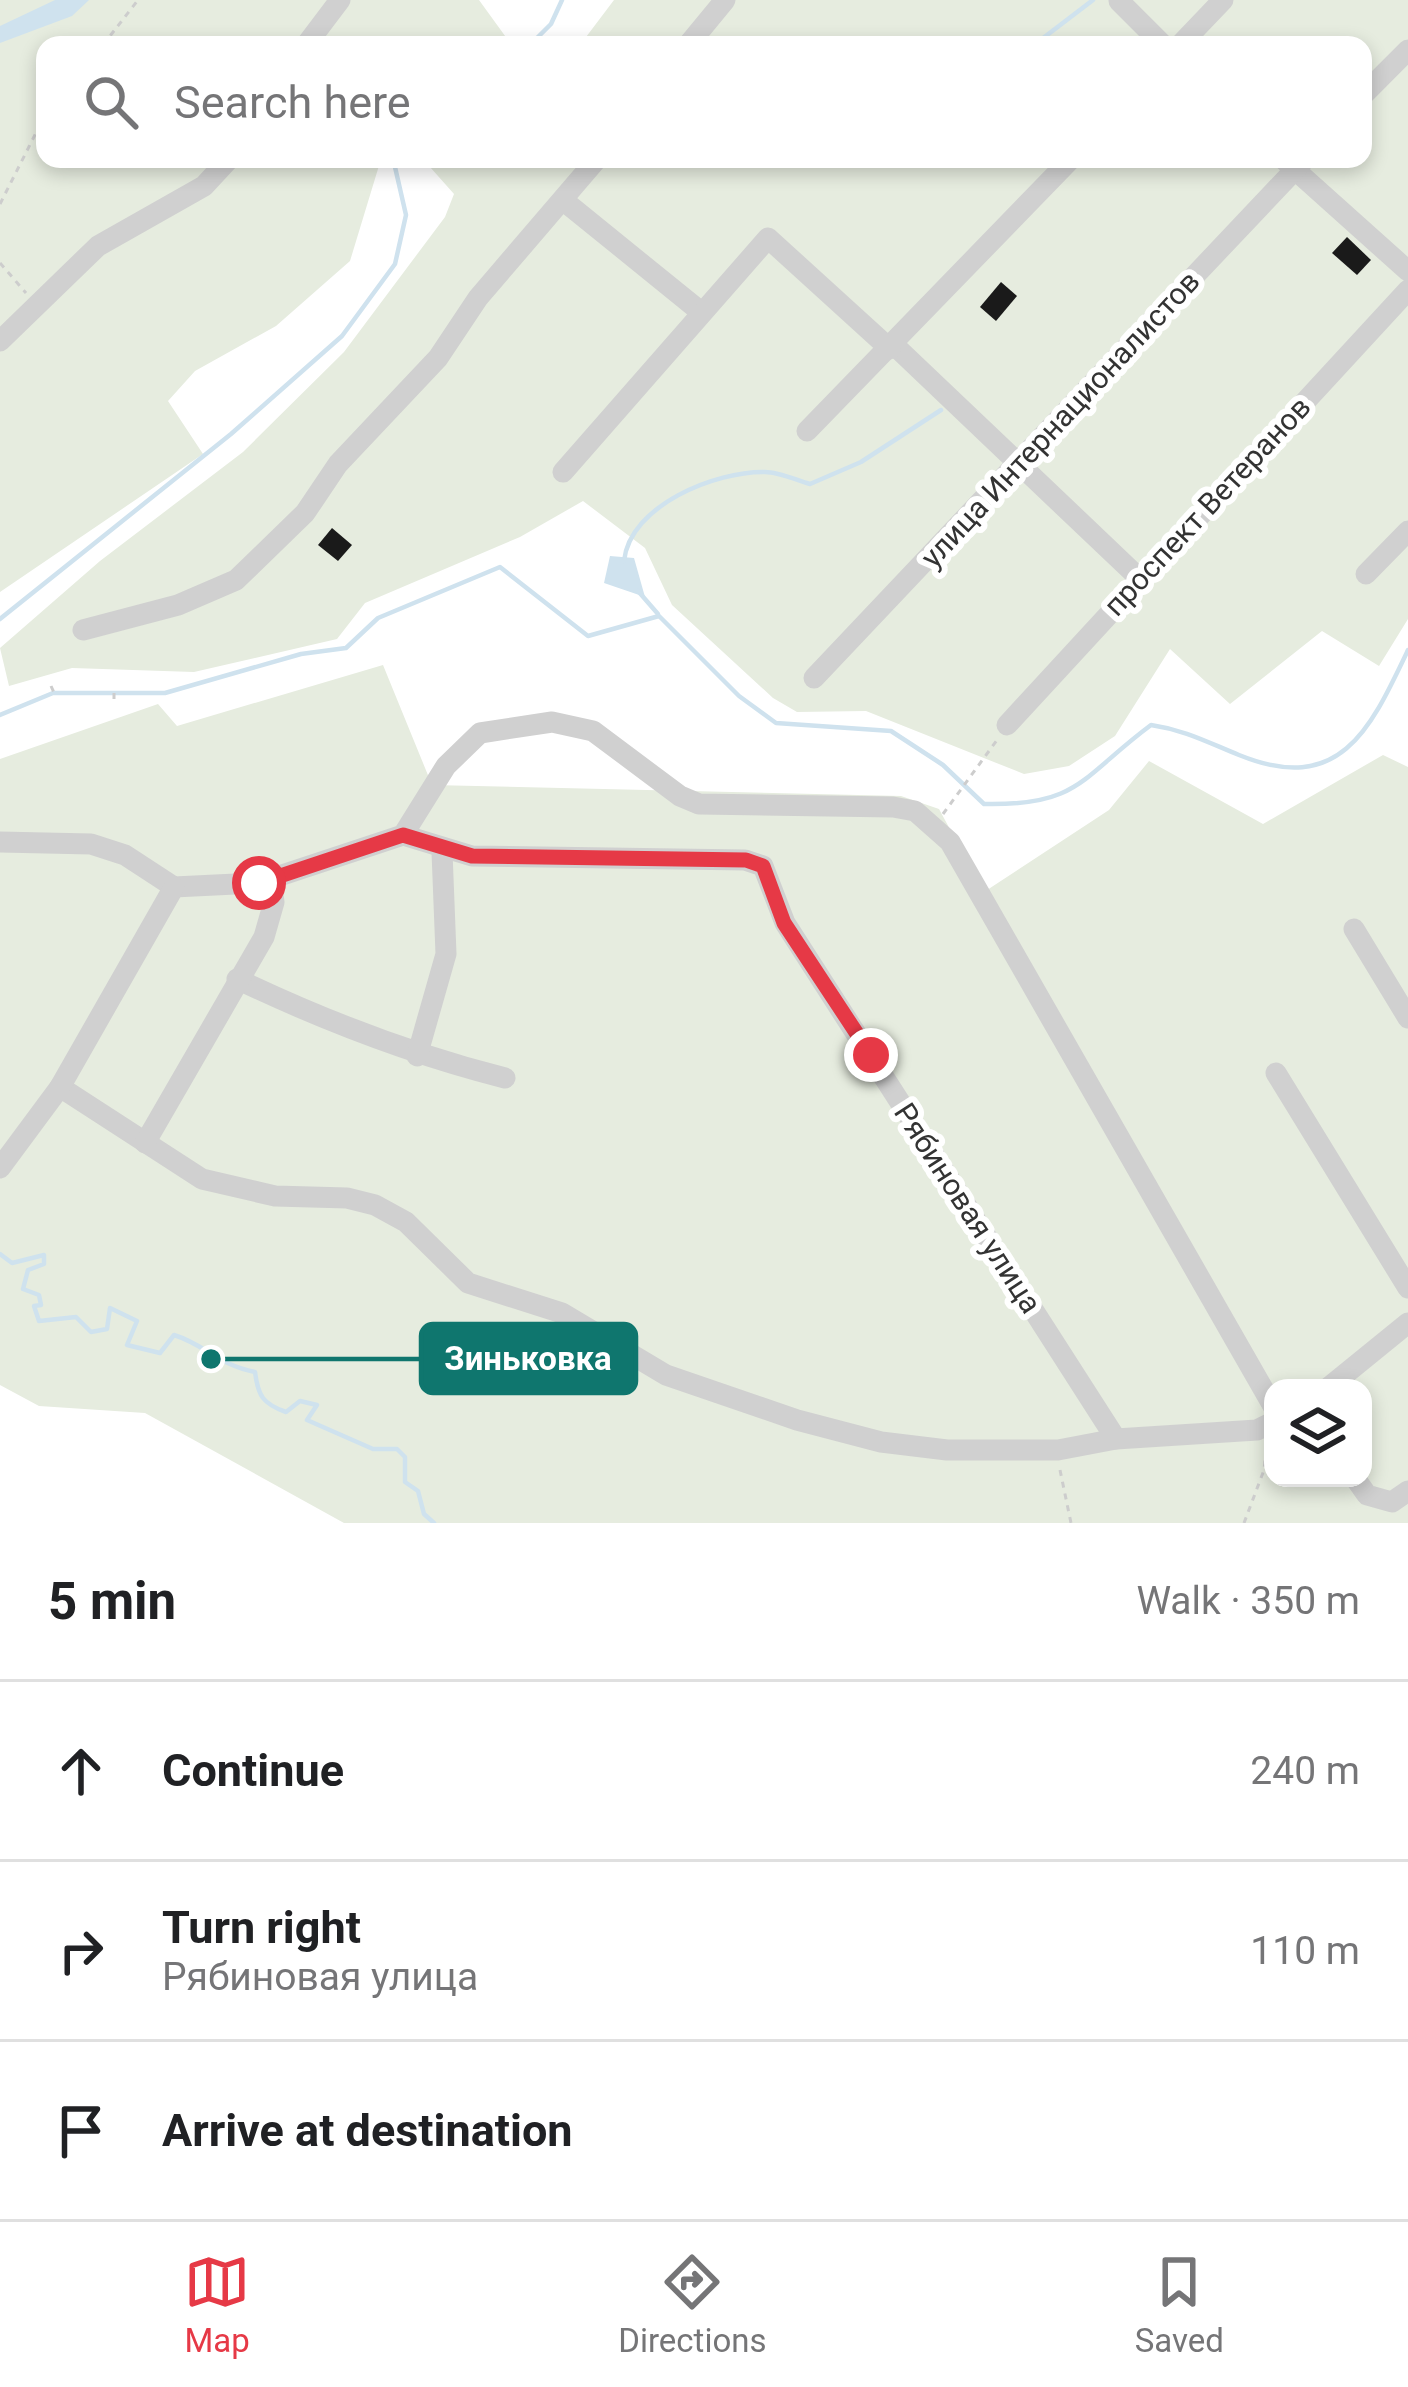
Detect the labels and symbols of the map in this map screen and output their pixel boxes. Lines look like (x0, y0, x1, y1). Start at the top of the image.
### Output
street label: улица Интернационалистов (913, 264, 1207, 574)
street label: проспект Ветеранов (1096, 389, 1318, 623)
route start (232, 856, 286, 910)
route end (844, 1028, 898, 1082)
street label: Рябиновая улица (887, 1096, 1049, 1320)
callout: Зиньковка (421, 1324, 636, 1393)
text: Зиньковка (444, 1339, 612, 1378)

